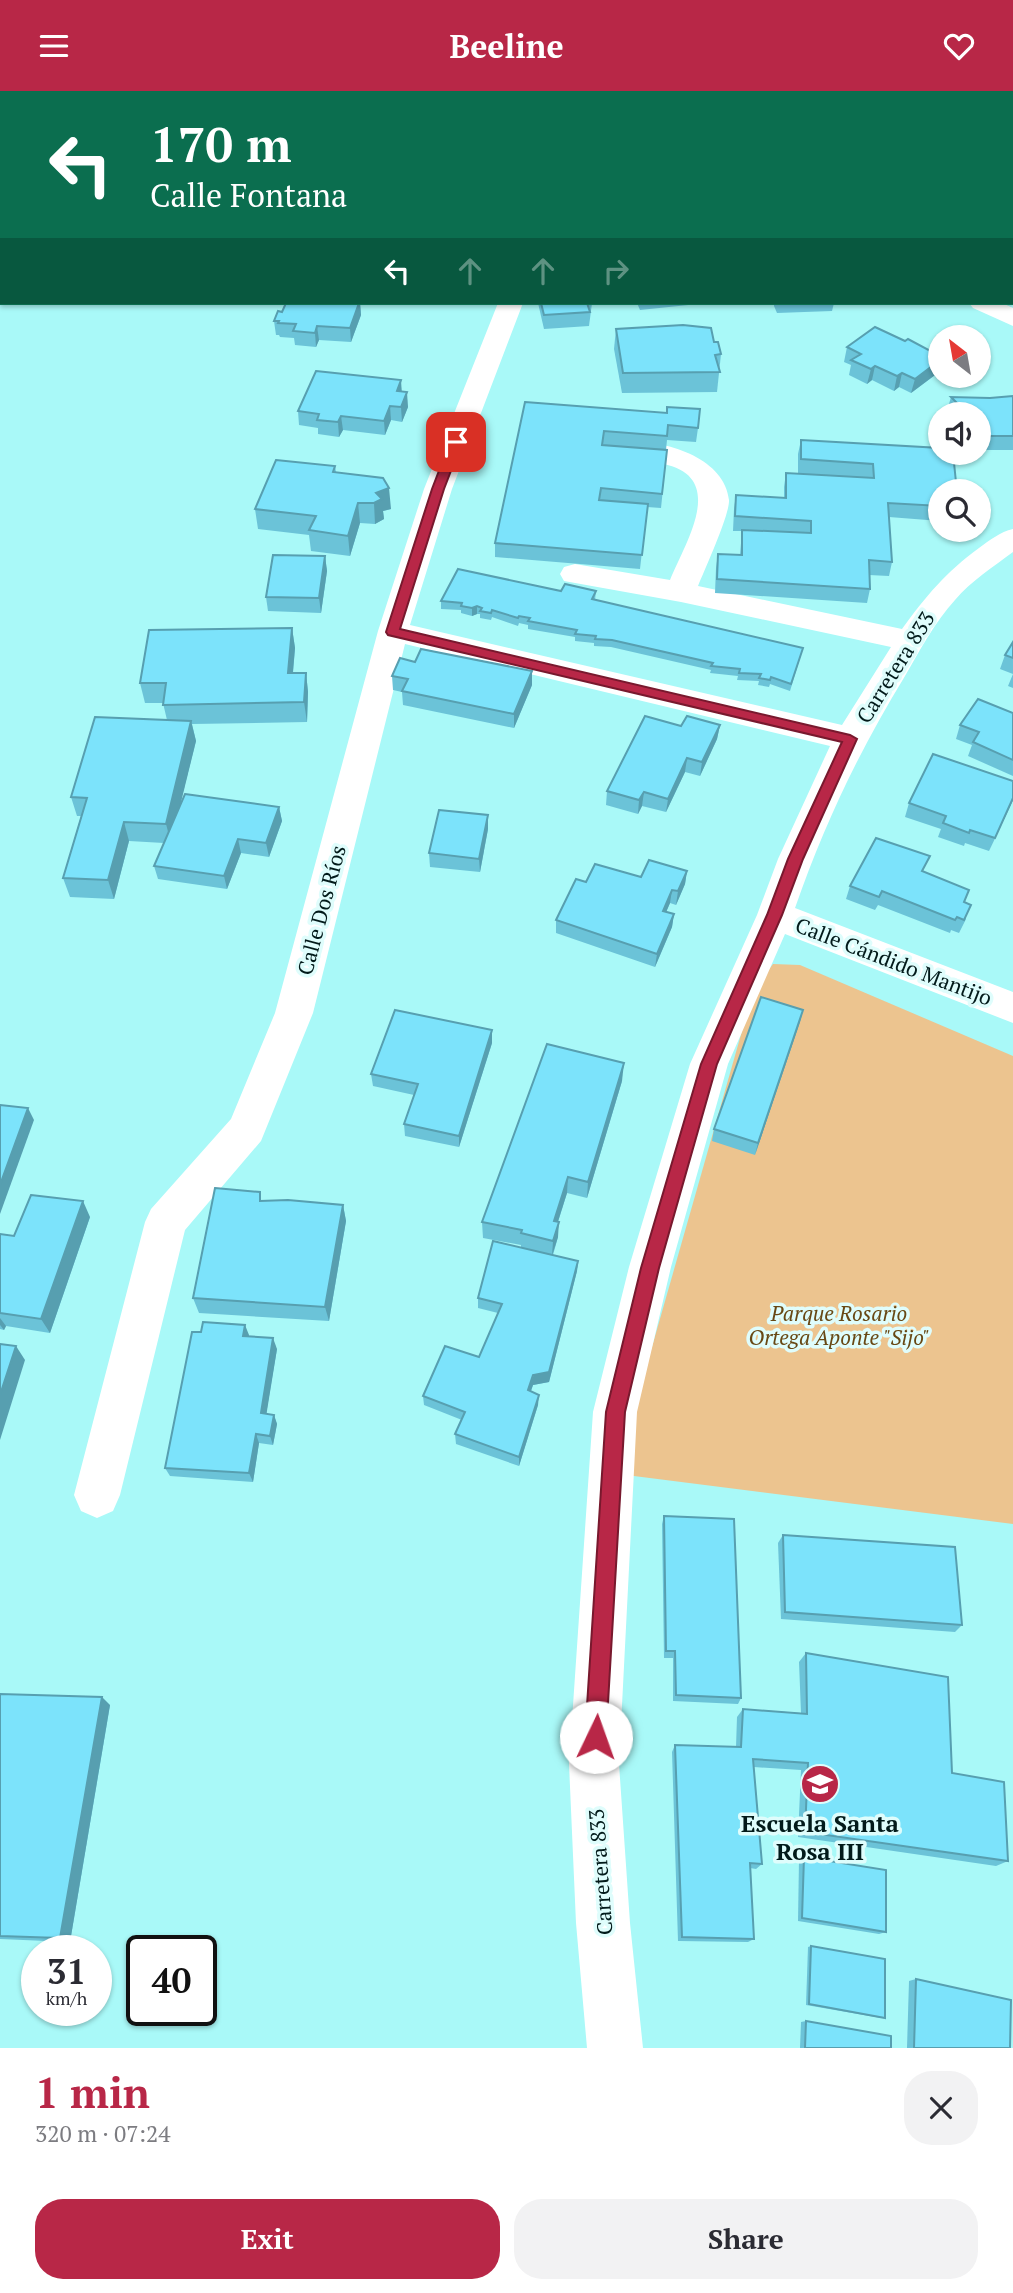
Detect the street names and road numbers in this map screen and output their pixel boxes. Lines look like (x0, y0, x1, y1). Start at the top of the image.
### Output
street label: Carretera 833 (850, 606, 940, 728)
street label: Calle Dos Ríos (290, 842, 352, 978)
street label: Calle Cándido Mantijo (792, 911, 996, 1011)
street label: Carretera 833 (582, 1808, 618, 1936)

